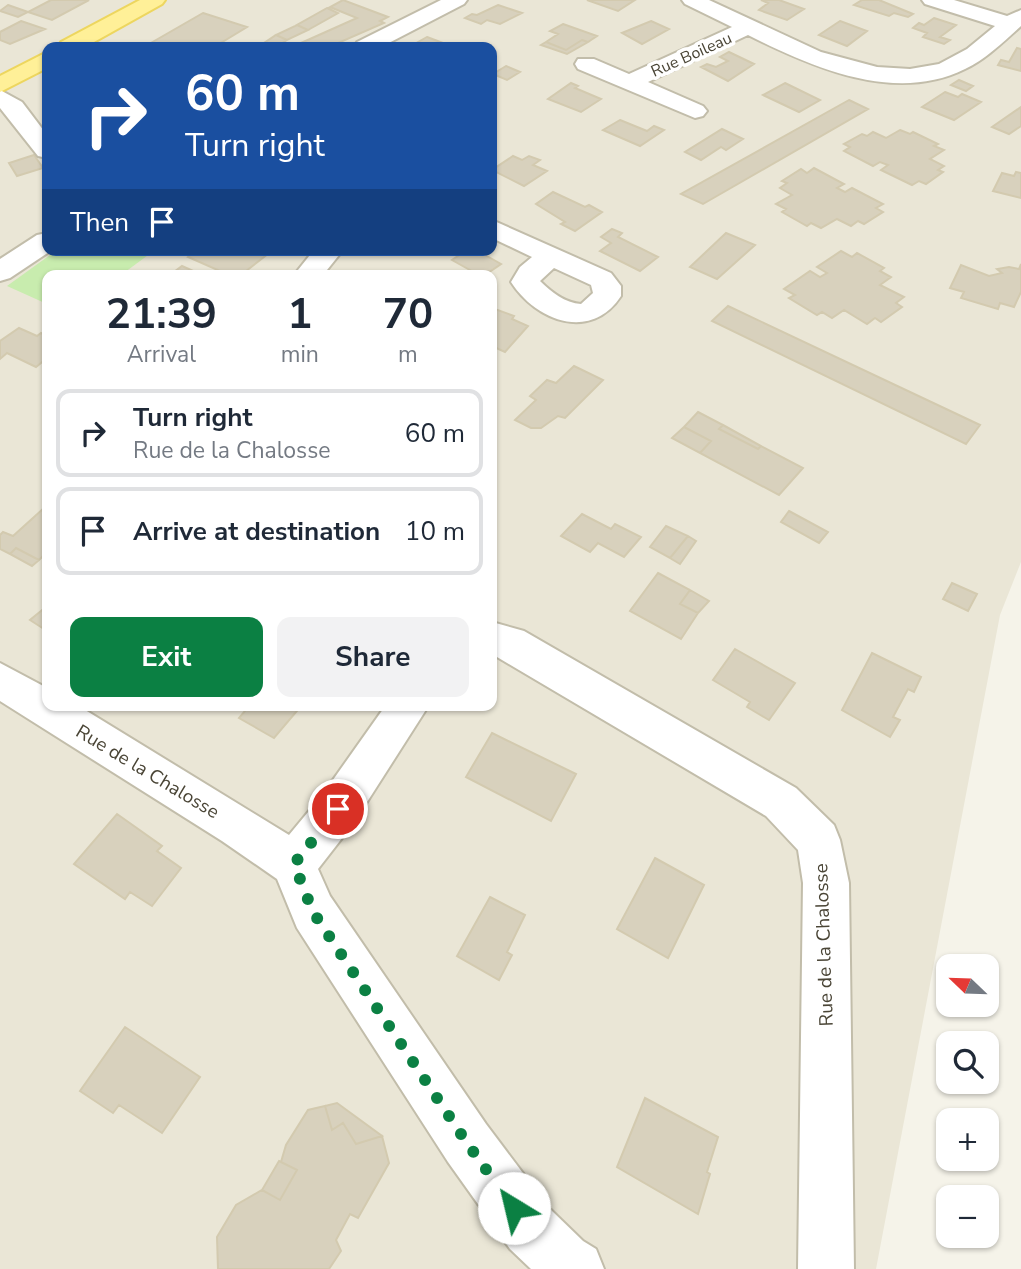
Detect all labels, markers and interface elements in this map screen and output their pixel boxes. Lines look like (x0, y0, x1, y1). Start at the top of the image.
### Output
street label: Rue Boileau (647, 27, 735, 83)
text: 60 m (185, 60, 300, 127)
icon: right (70, 70, 161, 161)
text: Turn right (185, 124, 325, 167)
icon: arrive (143, 203, 181, 241)
text: Then (70, 205, 129, 240)
text: 21:39 (106, 286, 217, 343)
text: 1 (287, 286, 312, 343)
text: 70 (383, 286, 433, 343)
text: Arrival (127, 339, 196, 370)
text: min (281, 339, 319, 370)
text: m (398, 339, 418, 370)
text: Turn right (133, 400, 252, 435)
icon: right (74, 414, 112, 452)
text: 60 m (405, 416, 465, 451)
text: Rue de la Chalosse (133, 435, 330, 466)
icon: arrive (74, 512, 112, 550)
text: Arrive at destination (133, 514, 380, 549)
text: 10 m (405, 514, 465, 549)
button: Exit (70, 617, 263, 697)
button: Share (277, 617, 469, 697)
street label: Rue de la Chalosse (71, 719, 224, 825)
pin (308, 779, 368, 839)
icon: arrive (319, 790, 357, 828)
street label: Rue de la Chalosse (808, 863, 840, 1027)
north arrow (936, 954, 999, 1017)
map controls (936, 954, 999, 1248)
button: search (936, 1031, 999, 1094)
button: + (936, 1108, 999, 1171)
position arrow (477, 1171, 551, 1245)
button: − (936, 1185, 999, 1248)

